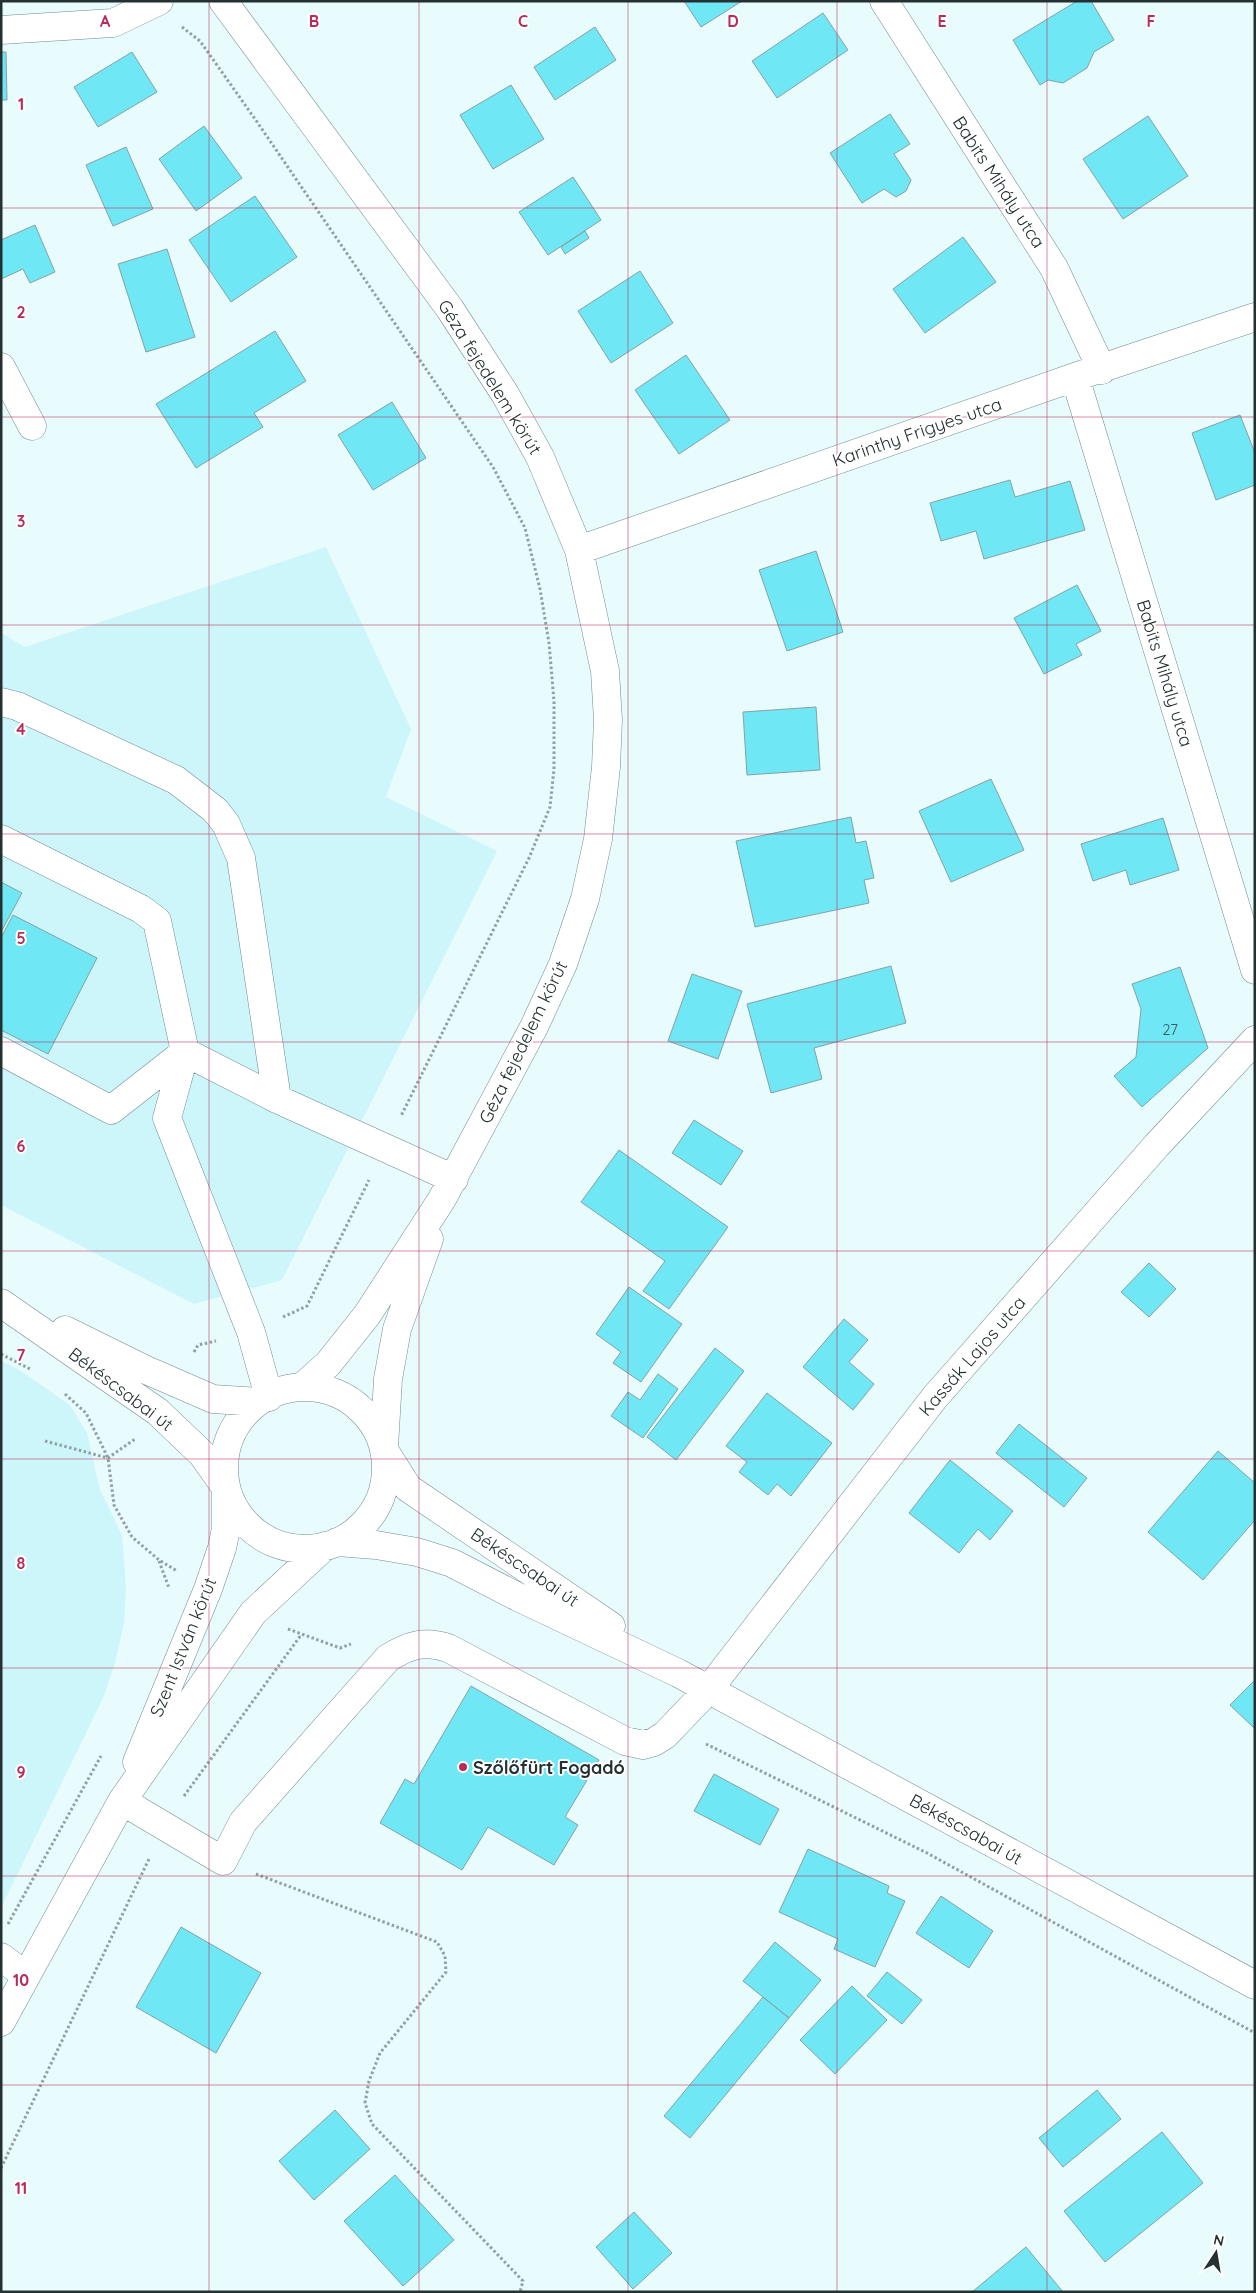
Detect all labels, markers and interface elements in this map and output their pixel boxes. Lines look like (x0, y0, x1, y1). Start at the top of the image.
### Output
text: A (100, 11, 111, 31)
text: B (309, 11, 319, 31)
text: C (518, 11, 528, 31)
text: D (727, 11, 739, 31)
text: E (937, 11, 947, 31)
text: F (1147, 11, 1156, 31)
text: 1 (18, 94, 24, 114)
street label: Babits Mihály utca (948, 112, 1050, 252)
street label: Géza fejedelem körút (433, 295, 547, 459)
text: 2 (16, 302, 26, 322)
street label: Karinthy Frigyes utca (829, 392, 1005, 472)
text: 3 (17, 511, 25, 531)
street label: Babits Mihály utca (1132, 597, 1198, 749)
text: 4 (16, 719, 26, 739)
text: 5 (16, 928, 26, 948)
street label: Géza fejedelem körút (474, 957, 572, 1127)
house number: 27 (1162, 1020, 1178, 1039)
text: 6 (17, 1136, 26, 1156)
street label: Kassák Lajos utca (914, 1291, 1030, 1421)
street label: Békéscsabai út (64, 1342, 178, 1436)
text: 7 (17, 1345, 26, 1365)
street label: Békéscsabai út (467, 1522, 583, 1612)
text: 8 (17, 1553, 26, 1573)
street label: Szent István körút (144, 1574, 222, 1720)
place label: Szőlőfürt Fogadó (473, 1756, 625, 1779)
marker: Szőlőfürt Fogadó (457, 1761, 469, 1773)
text: 9 (16, 1762, 26, 1782)
street label: Békéscsabai út (906, 1789, 1026, 1869)
text: 10 (13, 1970, 29, 1990)
text: 11 (15, 2178, 27, 2198)
north arrow (1191, 2228, 1241, 2278)
text: N (1212, 2230, 1226, 2250)

